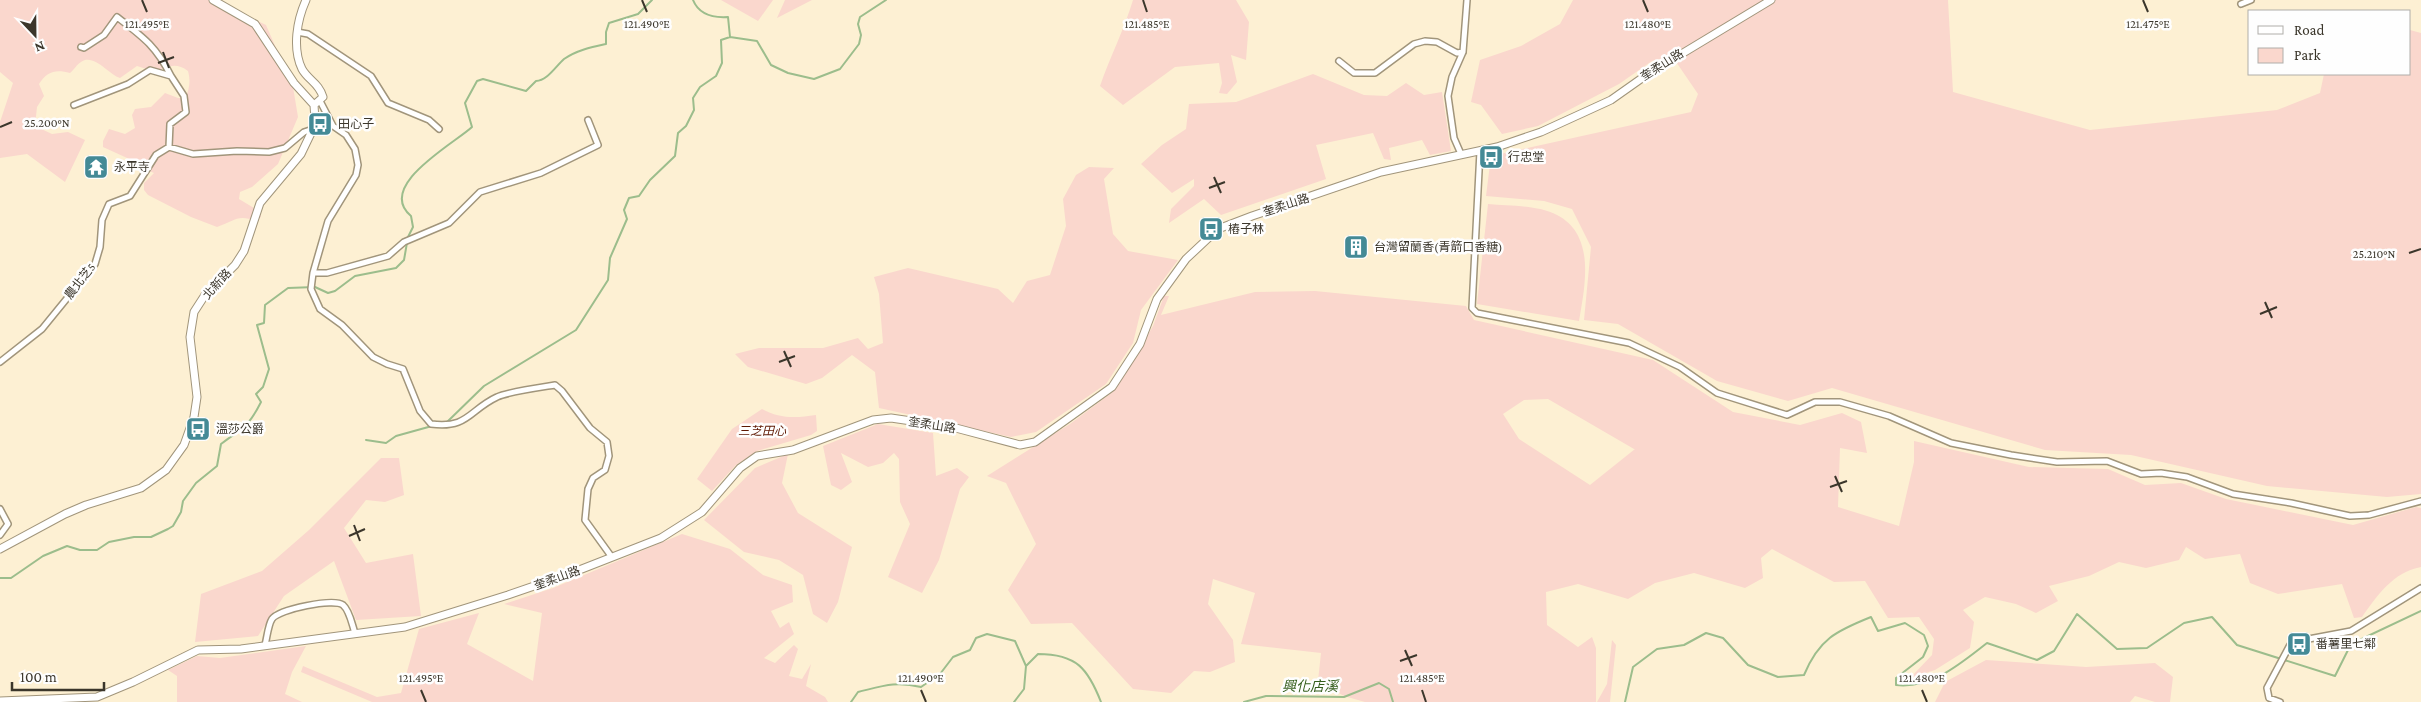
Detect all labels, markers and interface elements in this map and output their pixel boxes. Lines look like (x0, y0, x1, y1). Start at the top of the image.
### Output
north arrow (10, 10, 60, 60)
legend (2248, 10, 2411, 75)
text: 121.495°E (125, 17, 170, 31)
text: 121.490°E (624, 17, 670, 31)
text: 121.485°E (1125, 17, 1170, 31)
text: 121.480°E (1625, 17, 1672, 31)
text: 121.475°E (2126, 17, 2170, 31)
text: Road (2294, 22, 2325, 38)
text: N (32, 38, 47, 56)
street label: 奎柔山路 (1638, 46, 1686, 84)
text: Park (2294, 47, 2321, 63)
bus stop icon: 田心子 (307, 111, 333, 137)
text: 25.200°N (24, 116, 70, 130)
place label: 田心子 (338, 117, 374, 131)
bus stop icon: 行忠堂 (1478, 144, 1504, 170)
place label: 行忠堂 (1508, 150, 1544, 164)
temple icon: 永平寺 (83, 154, 109, 180)
place label: 永平寺 (114, 160, 150, 174)
street label: 奎柔山路 (1261, 191, 1311, 219)
bus stop icon: 樁子林 (1198, 216, 1224, 242)
place label: 樁子林 (1228, 222, 1264, 236)
building icon: 台灣留蘭香(青箭口香糖) (1343, 234, 1369, 260)
place label: 台灣留蘭香(青箭口香糖) (1374, 240, 1502, 254)
text: 25.210°N (2353, 247, 2395, 261)
street label: 農北芝5 (62, 260, 98, 302)
street label: 北新路 (200, 266, 234, 302)
street label: 奎柔山路 (907, 414, 957, 436)
bus stop icon: 溫莎公爵 (185, 416, 211, 442)
place label: 溫莎公爵 (216, 422, 264, 436)
park label: 三芝田心 (738, 424, 787, 438)
street label: 奎柔山路 (532, 563, 582, 593)
bus stop icon: 番薯里七鄰 (2286, 631, 2312, 657)
place label: 番薯里七鄰 (2316, 637, 2376, 651)
scale bar (12, 660, 105, 692)
text: 100 m (20, 669, 57, 685)
text: 121.495°E (399, 671, 444, 685)
text: 121.490°E (898, 671, 944, 685)
text: 121.485°E (1400, 671, 1445, 685)
text: 121.480°E (1899, 671, 1946, 685)
water label: 興化店溪 (1282, 678, 1340, 694)

